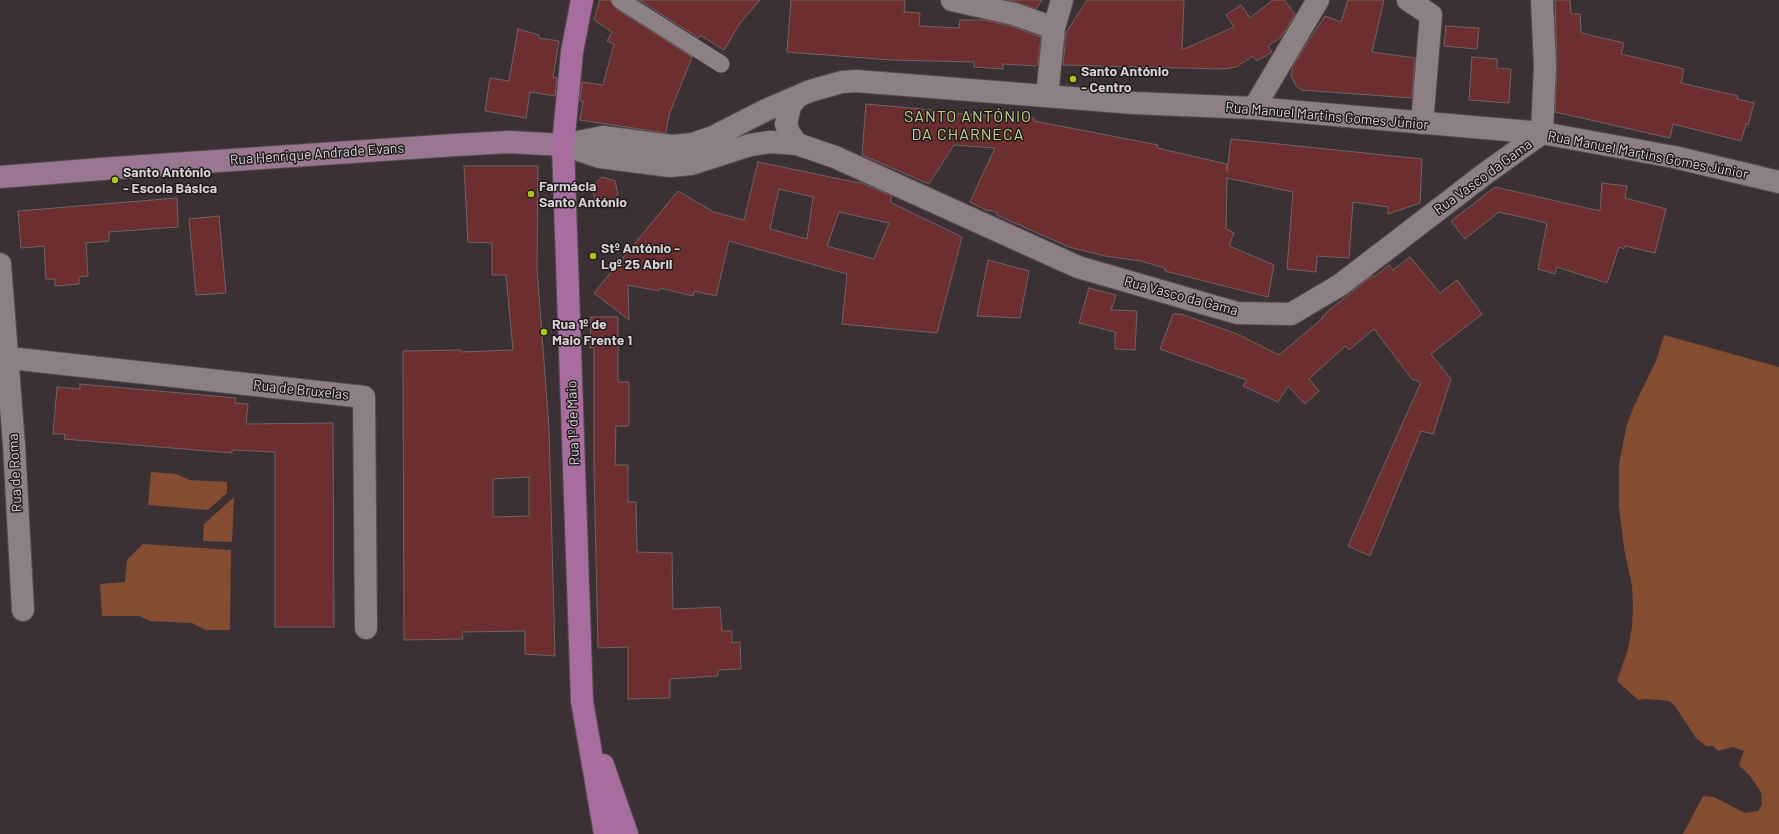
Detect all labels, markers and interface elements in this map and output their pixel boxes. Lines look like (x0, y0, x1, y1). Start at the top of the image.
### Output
place label: Santo António - Centro (1081, 63, 1169, 96)
marker: Santo António - Centro (1068, 74, 1078, 84)
street label: Rua Manuel Martins Gomes Júnior (1225, 99, 1429, 133)
district label: SANTO ANTÓNIO DA CHARNECA (904, 107, 1032, 145)
street label: Rua Manuel Martins Gomes Júnior (1546, 127, 1750, 183)
street label: Rua Vasco da Gama (1431, 136, 1535, 218)
street label: Rua Henrique Andrade Evans (229, 140, 405, 168)
place label: Santo António - Escola Básica (123, 164, 217, 196)
marker: Santo António - Escola Básica (110, 175, 120, 185)
place label: Farmácia Santo António (539, 178, 627, 210)
marker: Farmácia Santo António (526, 189, 536, 199)
place label: Stº António - Lgº 25 Abril (601, 240, 680, 272)
marker: Stº António - Lgº 25 Abril (588, 251, 598, 261)
street label: Rua Vasco da Gama (1122, 273, 1240, 319)
place label: Rua 1º de Maio Frente 1 (552, 316, 632, 348)
marker: Rua 1º de Maio Frente 1 (539, 327, 549, 337)
street label: Rua de Bruxelas (252, 377, 350, 403)
street label: Rua 1º de Maio (563, 380, 583, 466)
street label: Rua de Roma (5, 433, 25, 513)

